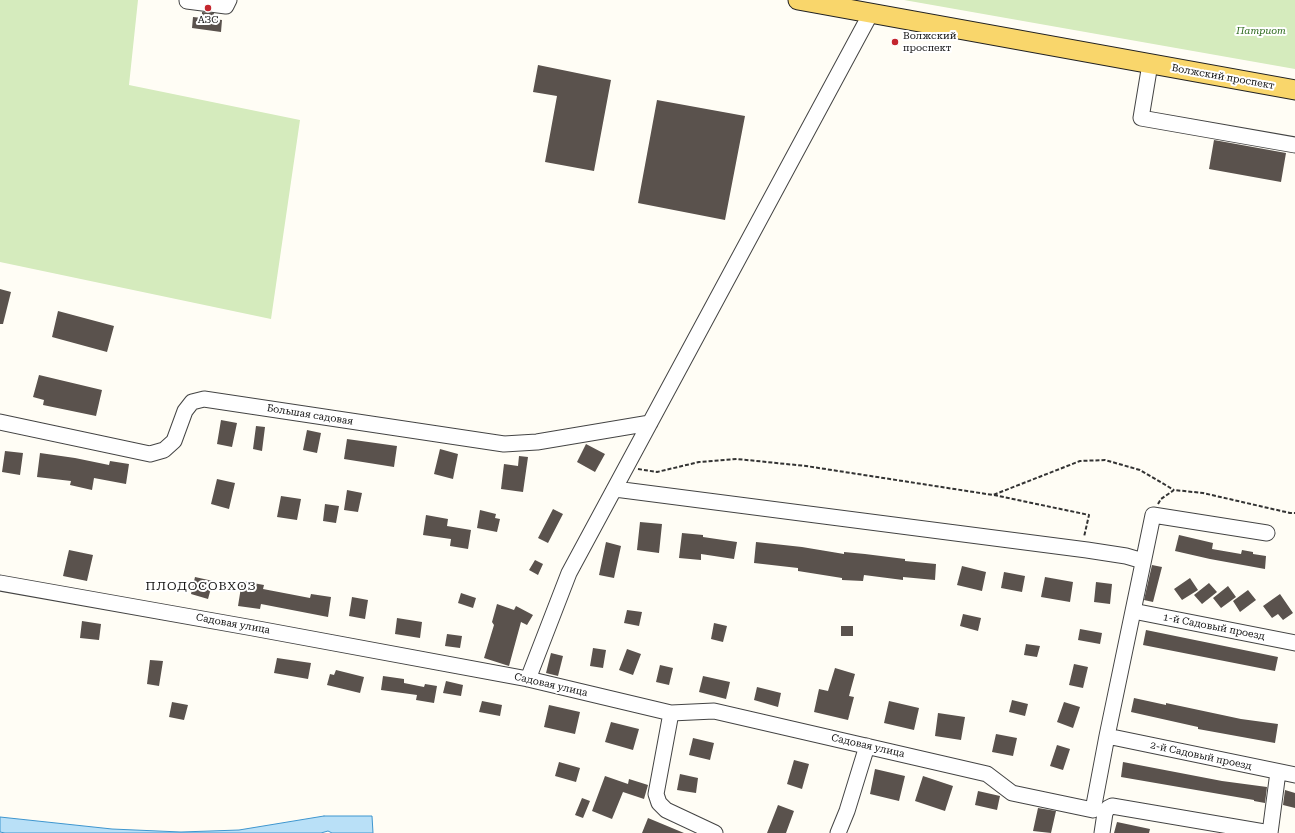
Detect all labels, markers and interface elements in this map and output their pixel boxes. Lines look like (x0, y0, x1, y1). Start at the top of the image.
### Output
marker: АЗС (203, 3, 213, 13)
place label: АЗС (198, 14, 218, 26)
park label: Патриот (1236, 25, 1286, 37)
place label: Волжский проспект (903, 30, 956, 54)
marker: Волжский проспект (890, 37, 900, 47)
street label: Волжский проспект (1171, 62, 1275, 92)
street label: Большая садовая (266, 402, 354, 428)
district label: ПЛОДОСОВХОЗ (146, 579, 256, 593)
street label: 1-й Садовый проезд (1162, 611, 1266, 643)
street label: Садовая улица (195, 612, 271, 636)
street label: Садовая улица (513, 671, 589, 699)
street label: Садовая улица (830, 732, 906, 760)
street label: 2-й Садовый проезд (1149, 739, 1253, 773)

